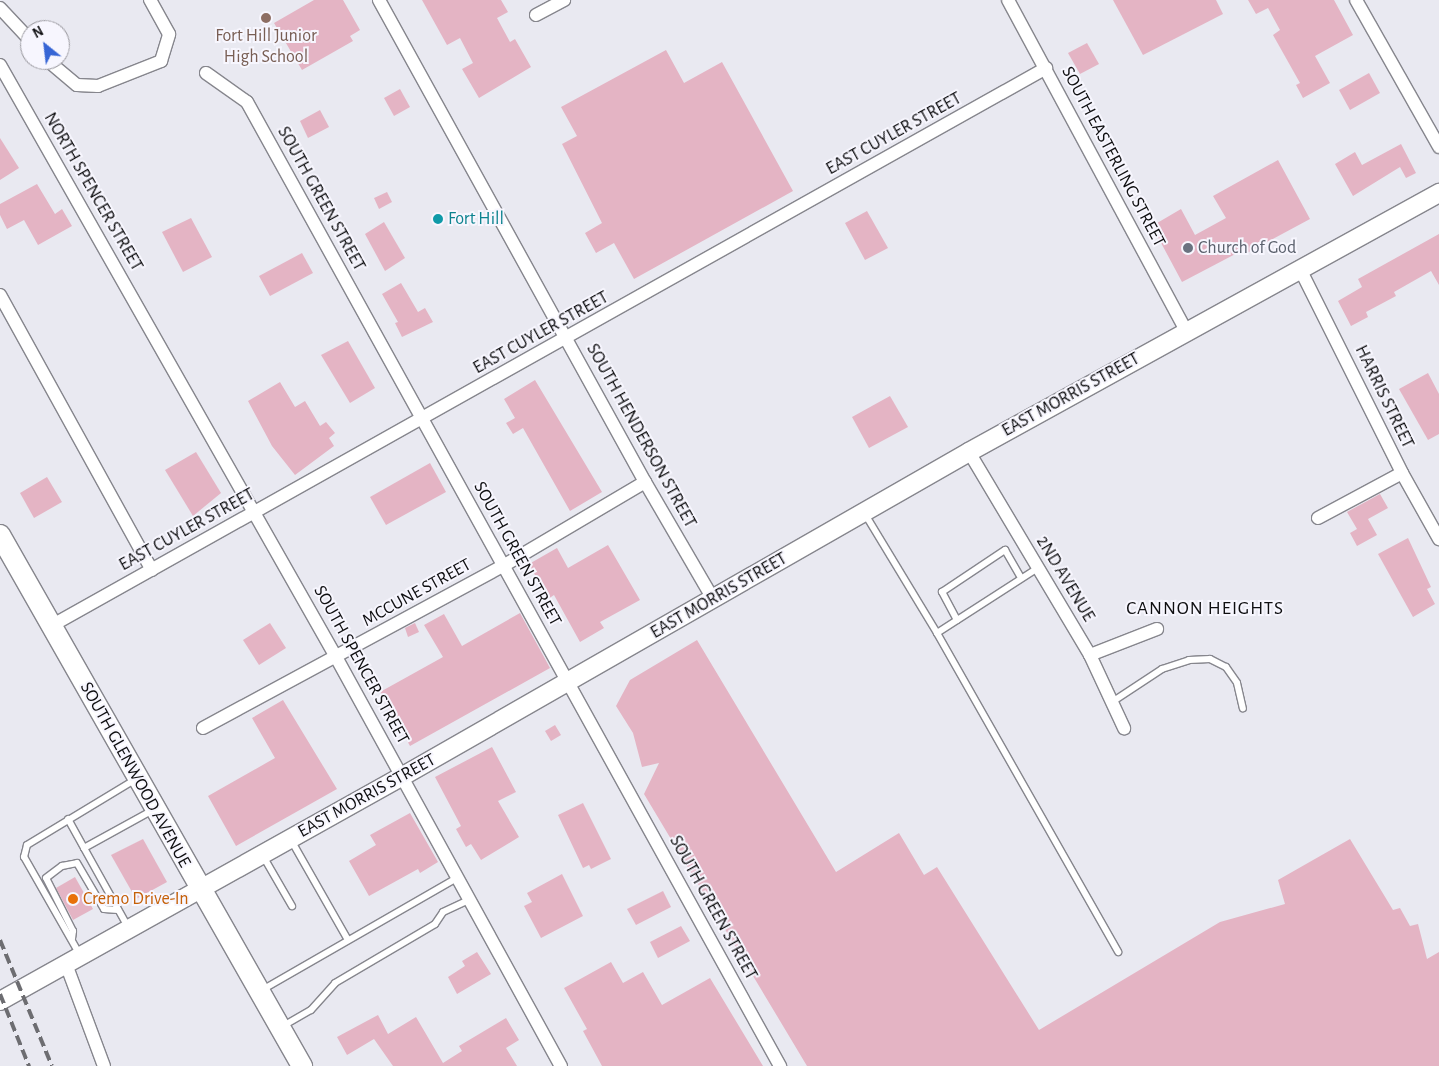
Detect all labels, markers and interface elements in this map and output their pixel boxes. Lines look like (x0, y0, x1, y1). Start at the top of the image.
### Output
marker: Fort Hill Junior High School (260, 12, 272, 24)
north arrow (20, 20, 70, 70)
text: N (31, 24, 46, 41)
place label: Fort Hill Junior High School (215, 26, 317, 68)
street label: SOUTH EASTERLING STREET (1056, 63, 1170, 251)
street label: EAST CUYLER STREET (823, 88, 965, 180)
street label: NORTH SPENCER STREET (39, 109, 147, 275)
street label: SOUTH GREEN STREET (272, 123, 370, 275)
place label: Fort Hill (448, 208, 504, 230)
marker: Fort Hill (432, 213, 444, 225)
place label: Church of God (1198, 237, 1296, 259)
marker: Church of God (1182, 242, 1194, 254)
street label: EAST CUYLER STREET (470, 287, 612, 379)
street label: SOUTH HENDERSON STREET (581, 340, 701, 532)
street label: HARRIS STREET (1350, 342, 1418, 452)
street label: EAST MORRIS STREET (998, 348, 1144, 442)
street label: SOUTH GREEN STREET (468, 478, 566, 630)
street label: EAST CUYLER STREET (116, 484, 258, 576)
street label: 2ND AVENUE (1031, 532, 1099, 626)
street label: EAST MORRIS STREET (647, 548, 791, 644)
street label: MCCUNE STREET (359, 554, 475, 632)
street label: SOUTH SPENCER STREET (308, 582, 414, 748)
district label: CANNON HEIGHTS (1124, 598, 1286, 620)
street label: SOUTH GLENWOOD AVENUE (75, 679, 195, 871)
street label: EAST MORRIS STREET (294, 749, 440, 843)
street label: SOUTH GREEN STREET (664, 832, 762, 984)
place label: Cremo Drive-In (83, 888, 189, 910)
marker: Cremo Drive-In (67, 893, 79, 905)

